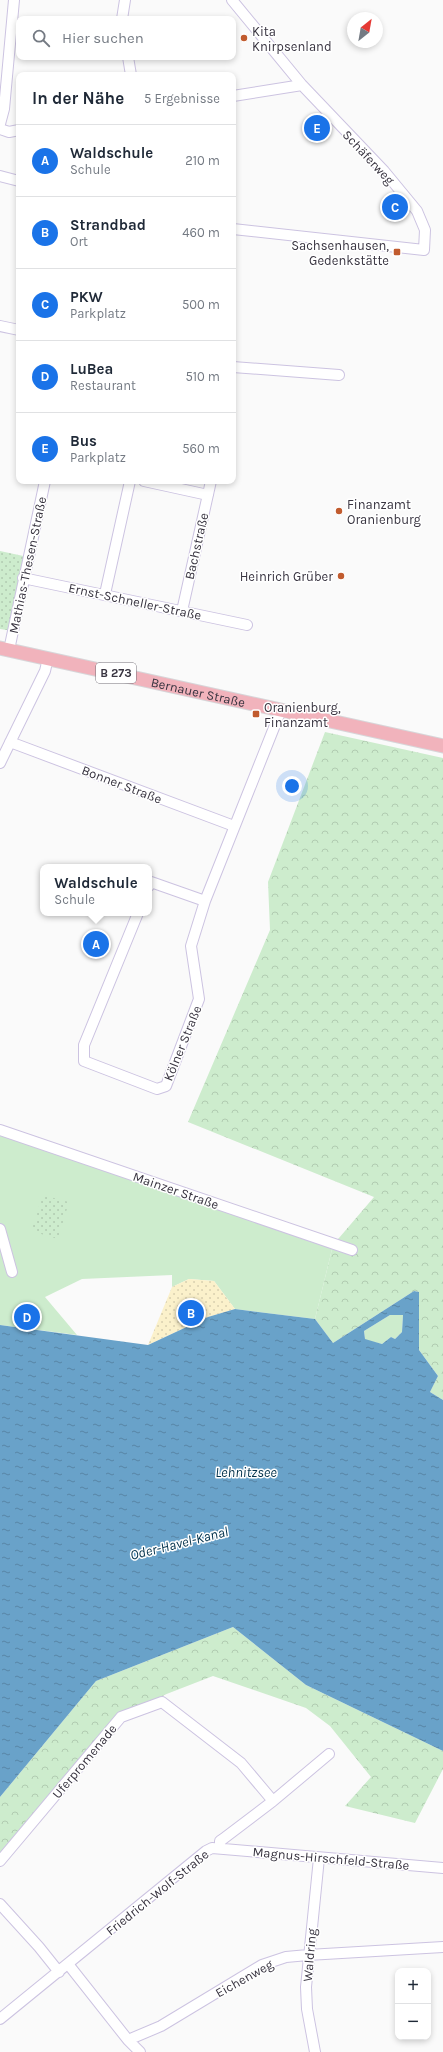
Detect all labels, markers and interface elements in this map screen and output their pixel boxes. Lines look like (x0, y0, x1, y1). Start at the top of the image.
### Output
north arrow (347, 12, 383, 48)
search box (16, 16, 236, 60)
place label: Kita Knirpsenland (252, 24, 332, 54)
icon: search (30, 27, 52, 49)
text: Hier suchen (62, 29, 144, 47)
marker: Kita Knirpsenland (239, 33, 249, 43)
text: In der Nähe (32, 88, 124, 108)
text: 5 Ergebnisse (144, 91, 220, 106)
pin: E (304, 113, 330, 143)
street label: Schäferweg (340, 127, 398, 188)
text: Waldschule (70, 144, 153, 162)
text: A (41, 153, 49, 168)
text: 210 m (185, 153, 220, 168)
text: Schule (70, 162, 111, 177)
pin: C (382, 192, 408, 222)
text: Strandbad (70, 216, 146, 234)
text: B (41, 225, 49, 240)
text: 460 m (182, 225, 220, 240)
text: Ort (70, 234, 88, 249)
place label: Sachsenhausen, Gedenkstätte (291, 238, 389, 268)
marker: Sachsenhausen, Gedenkstätte (392, 247, 402, 257)
text: PKW (70, 288, 103, 306)
text: C (41, 297, 49, 312)
text: 500 m (182, 297, 220, 312)
text: Parkplatz (70, 306, 126, 321)
text: LuBea (70, 360, 113, 378)
text: D (41, 369, 49, 384)
text: 510 m (185, 369, 220, 384)
text: Restaurant (70, 378, 136, 393)
text: Bus (70, 432, 97, 450)
text: E (41, 441, 49, 456)
text: 560 m (182, 441, 220, 456)
text: Parkplatz (70, 450, 126, 465)
street label: Mathias-Thesen-Straße (6, 495, 49, 635)
place label: Finanzamt Oranienburg (347, 497, 422, 527)
marker: Finanzamt Oranienburg (334, 506, 344, 516)
street label: Bachstraße (182, 511, 212, 581)
place label: Heinrich Grüber (240, 569, 333, 584)
marker: Heinrich Grüber (336, 571, 346, 581)
street label: Ernst-Schneller-Straße (67, 580, 203, 623)
road number: B 273 (96, 663, 136, 683)
street label: Bernauer Straße (150, 675, 247, 710)
place label: Oranienburg, Finanzamt (264, 700, 341, 730)
marker: Oranienburg, Finanzamt (251, 709, 261, 719)
street label: Bonner Straße (80, 762, 164, 807)
your location (282, 776, 302, 796)
popup (40, 864, 152, 916)
text: Waldschule (54, 874, 138, 892)
text: Schule (54, 892, 95, 907)
pin: A (83, 929, 109, 959)
street label: Kölner Straße (160, 1003, 205, 1083)
street label: Mainzer Straße (131, 1169, 221, 1212)
pin: B (178, 1298, 204, 1328)
pin: D (14, 1302, 40, 1332)
water label: Lehnitzsee (215, 1464, 277, 1481)
water label: Oder-Havel-Kanal (128, 1523, 230, 1564)
street label: Uferpromenade (49, 1721, 120, 1801)
street label: Magnus-Hirschfeld-Straße (252, 1844, 410, 1873)
street label: Friedrich-Wolf-Straße (103, 1846, 212, 1938)
street label: Waldring (300, 1927, 319, 1982)
street label: Eichenweg (213, 1956, 276, 2000)
map controls (395, 1968, 431, 2040)
button: + (395, 1968, 431, 2004)
button: − (395, 2004, 431, 2040)

